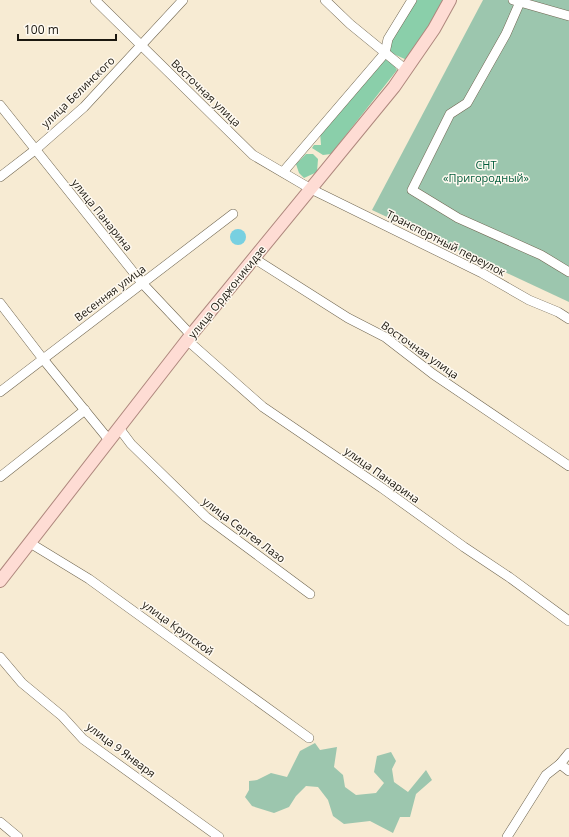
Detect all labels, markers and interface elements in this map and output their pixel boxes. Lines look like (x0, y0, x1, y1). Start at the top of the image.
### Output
scale bar (18, 16, 116, 42)
text: 100 m (24, 21, 59, 38)
street label: улица Белинского (38, 52, 118, 131)
street label: Восточная улица (168, 56, 244, 130)
park label: СНТ «Пригородный» (443, 157, 530, 185)
street label: улица Панарина (69, 176, 136, 254)
street label: Транспортный переулок (384, 206, 509, 279)
street label: улица Орджоникидзе (184, 242, 269, 341)
street label: Весенняя улица (71, 261, 148, 324)
street label: Восточная улица (379, 317, 462, 382)
street label: улица Панарина (342, 443, 423, 506)
street label: улица Сергея Лазо (200, 493, 289, 566)
street label: улица Крупской (140, 597, 217, 659)
street label: улица 9 Января (84, 719, 159, 781)

